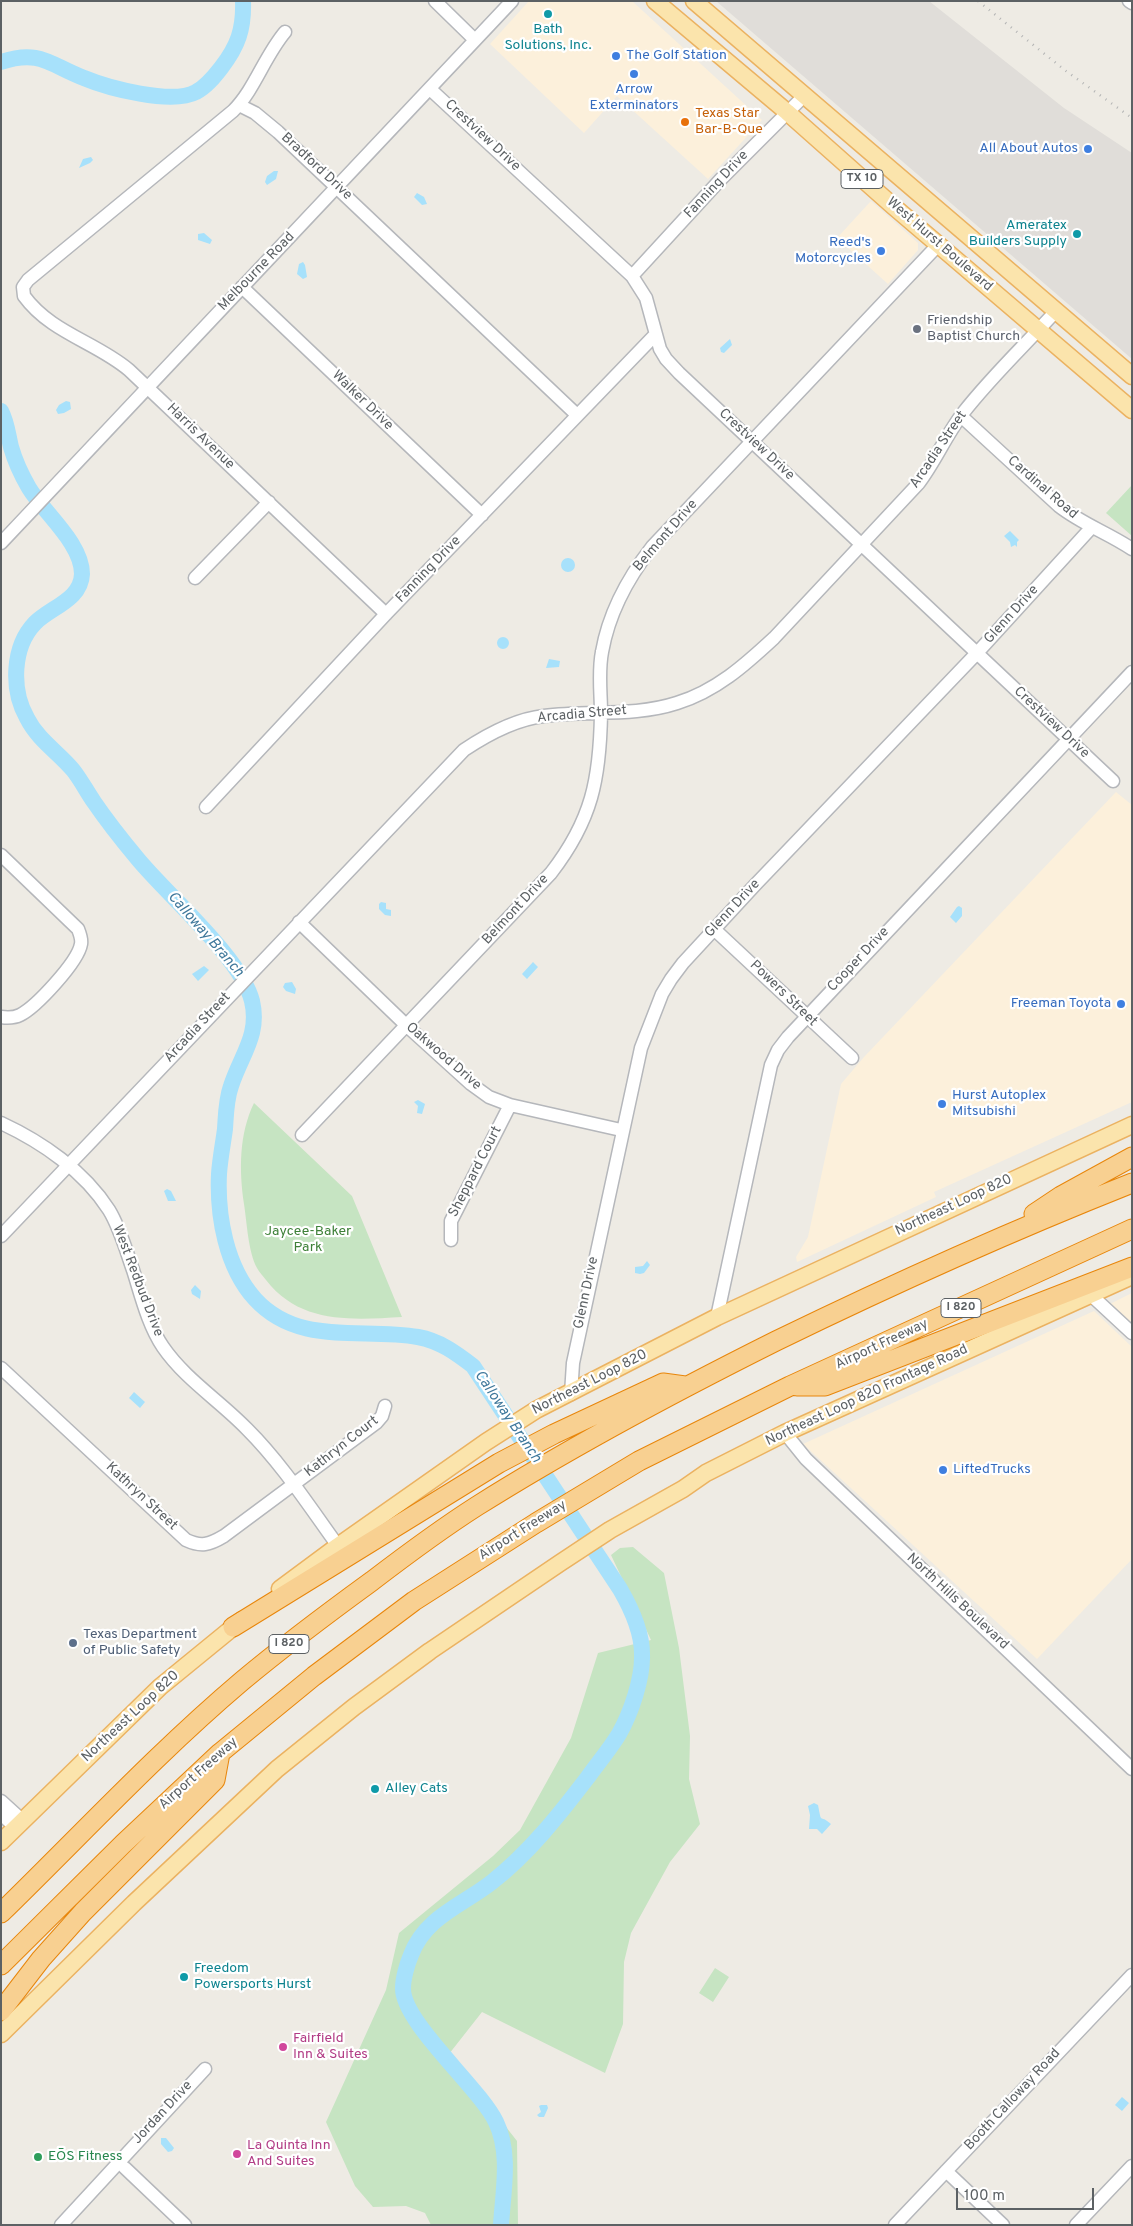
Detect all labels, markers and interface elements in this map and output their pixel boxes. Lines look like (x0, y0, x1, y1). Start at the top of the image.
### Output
marker: Bath Solutions, Inc. (542, 8, 554, 20)
place label: Bath Solutions, Inc. (504, 22, 592, 54)
place label: The Golf Station (626, 48, 727, 64)
marker: The Golf Station (610, 50, 622, 62)
marker: Arrow Exterminators (628, 68, 640, 80)
place label: Arrow Exterminators (590, 82, 678, 114)
street label: Crestview Drive (441, 97, 523, 175)
place label: Texas Star Bar-B-Que (695, 106, 763, 138)
marker: Texas Star Bar-B-Que (679, 116, 691, 128)
street label: Bradford Drive (277, 130, 355, 204)
place label: All About Autos (979, 141, 1078, 157)
marker: All About Autos (1082, 143, 1094, 155)
street label: Fanning Drive (681, 148, 753, 222)
road number: TX 10 (841, 170, 883, 188)
street label: West Hurst Boulevard (882, 194, 996, 296)
place label: Ameratex Builders Supply (969, 218, 1067, 250)
marker: Ameratex Builders Supply (1071, 228, 1083, 240)
street label: Melbourne Road (215, 229, 299, 315)
place label: Reed's Motorcycles (795, 235, 871, 268)
marker: Reed's Motorcycles (875, 245, 887, 257)
place label: Friendship Baptist Church (927, 313, 1020, 346)
marker: Friendship Baptist Church (911, 323, 923, 335)
street label: Walker Drive (328, 368, 396, 434)
street label: Harris Avenue (163, 400, 237, 474)
street label: Crestview Drive (715, 406, 797, 484)
street label: Arcadia Street (907, 408, 971, 492)
street label: Cardinal Road (1003, 453, 1081, 523)
street label: Belmont Drive (630, 497, 702, 575)
street label: Fanning Drive (393, 533, 465, 607)
street label: Glenn Drive (981, 582, 1043, 648)
street label: Crestview Drive (1010, 684, 1092, 762)
street label: Arcadia Street (537, 703, 627, 727)
street label: Belmont Drive (479, 871, 553, 949)
street label: Glenn Drive (702, 876, 764, 942)
water label: Calloway Branch (163, 889, 247, 981)
street label: Cooper Drive (825, 924, 893, 996)
street label: Powers Street (746, 957, 820, 1031)
street label: Arcadia Street (161, 989, 235, 1067)
place label: Freeman Toyota (1011, 996, 1111, 1012)
marker: Freeman Toyota (1115, 998, 1127, 1010)
street label: Oakwood Drive (402, 1020, 484, 1094)
place label: Hurst Autoplex Mitsubishi (952, 1088, 1046, 1120)
marker: Hurst Autoplex Mitsubishi (936, 1098, 948, 1110)
street label: Sheppard Court (446, 1124, 506, 1220)
street label: Northeast Loop 820 (893, 1172, 1015, 1240)
street label: West Redbud Drive (108, 1223, 166, 1339)
park label: Jaycee-Baker Park (264, 1224, 352, 1256)
street label: Glenn Drive (571, 1255, 603, 1331)
road number: I 820 (941, 1299, 981, 1318)
street label: Airport Freeway (833, 1316, 931, 1374)
street label: Northeast Loop 820 Frontage Road (763, 1342, 971, 1450)
street label: Northeast Loop 820 (530, 1347, 650, 1419)
water label: Calloway Branch (470, 1367, 544, 1467)
street label: Kathryn Court (302, 1413, 382, 1481)
street label: Kathryn Street (102, 1459, 180, 1535)
place label: LiftedTrucks (953, 1462, 1031, 1478)
marker: LiftedTrucks (937, 1464, 949, 1476)
street label: Airport Freeway (476, 1497, 570, 1565)
street label: North Hills Boulevard (902, 1550, 1012, 1654)
place label: Texas Department of Public Safety (83, 1627, 197, 1660)
road number: I 820 (269, 1635, 309, 1654)
marker: Texas Department of Public Safety (67, 1637, 79, 1649)
street label: Northeast Loop 820 (79, 1668, 183, 1766)
street label: Airport Freeway (156, 1734, 242, 1814)
place label: Alley Cats (385, 1781, 448, 1797)
marker: Alley Cats (369, 1783, 381, 1795)
place label: Freedom Powersports Hurst (194, 1961, 311, 1994)
marker: Freedom Powersports Hurst (178, 1971, 190, 1983)
place label: Fairfield Inn & Suites (293, 2031, 368, 2064)
marker: Fairfield Inn & Suites (277, 2041, 289, 2053)
street label: Booth Calloway Road (962, 2046, 1064, 2154)
street label: Jordan Drive (129, 2078, 197, 2148)
place label: La Quinta Inn And Suites (247, 2138, 331, 2170)
marker: La Quinta Inn And Suites (231, 2148, 243, 2160)
place label: EŌS Fitness (48, 2149, 123, 2165)
marker: EŌS Fitness (32, 2151, 44, 2163)
scale bar (958, 2178, 1096, 2210)
text: 100 m (964, 2187, 1005, 2206)

